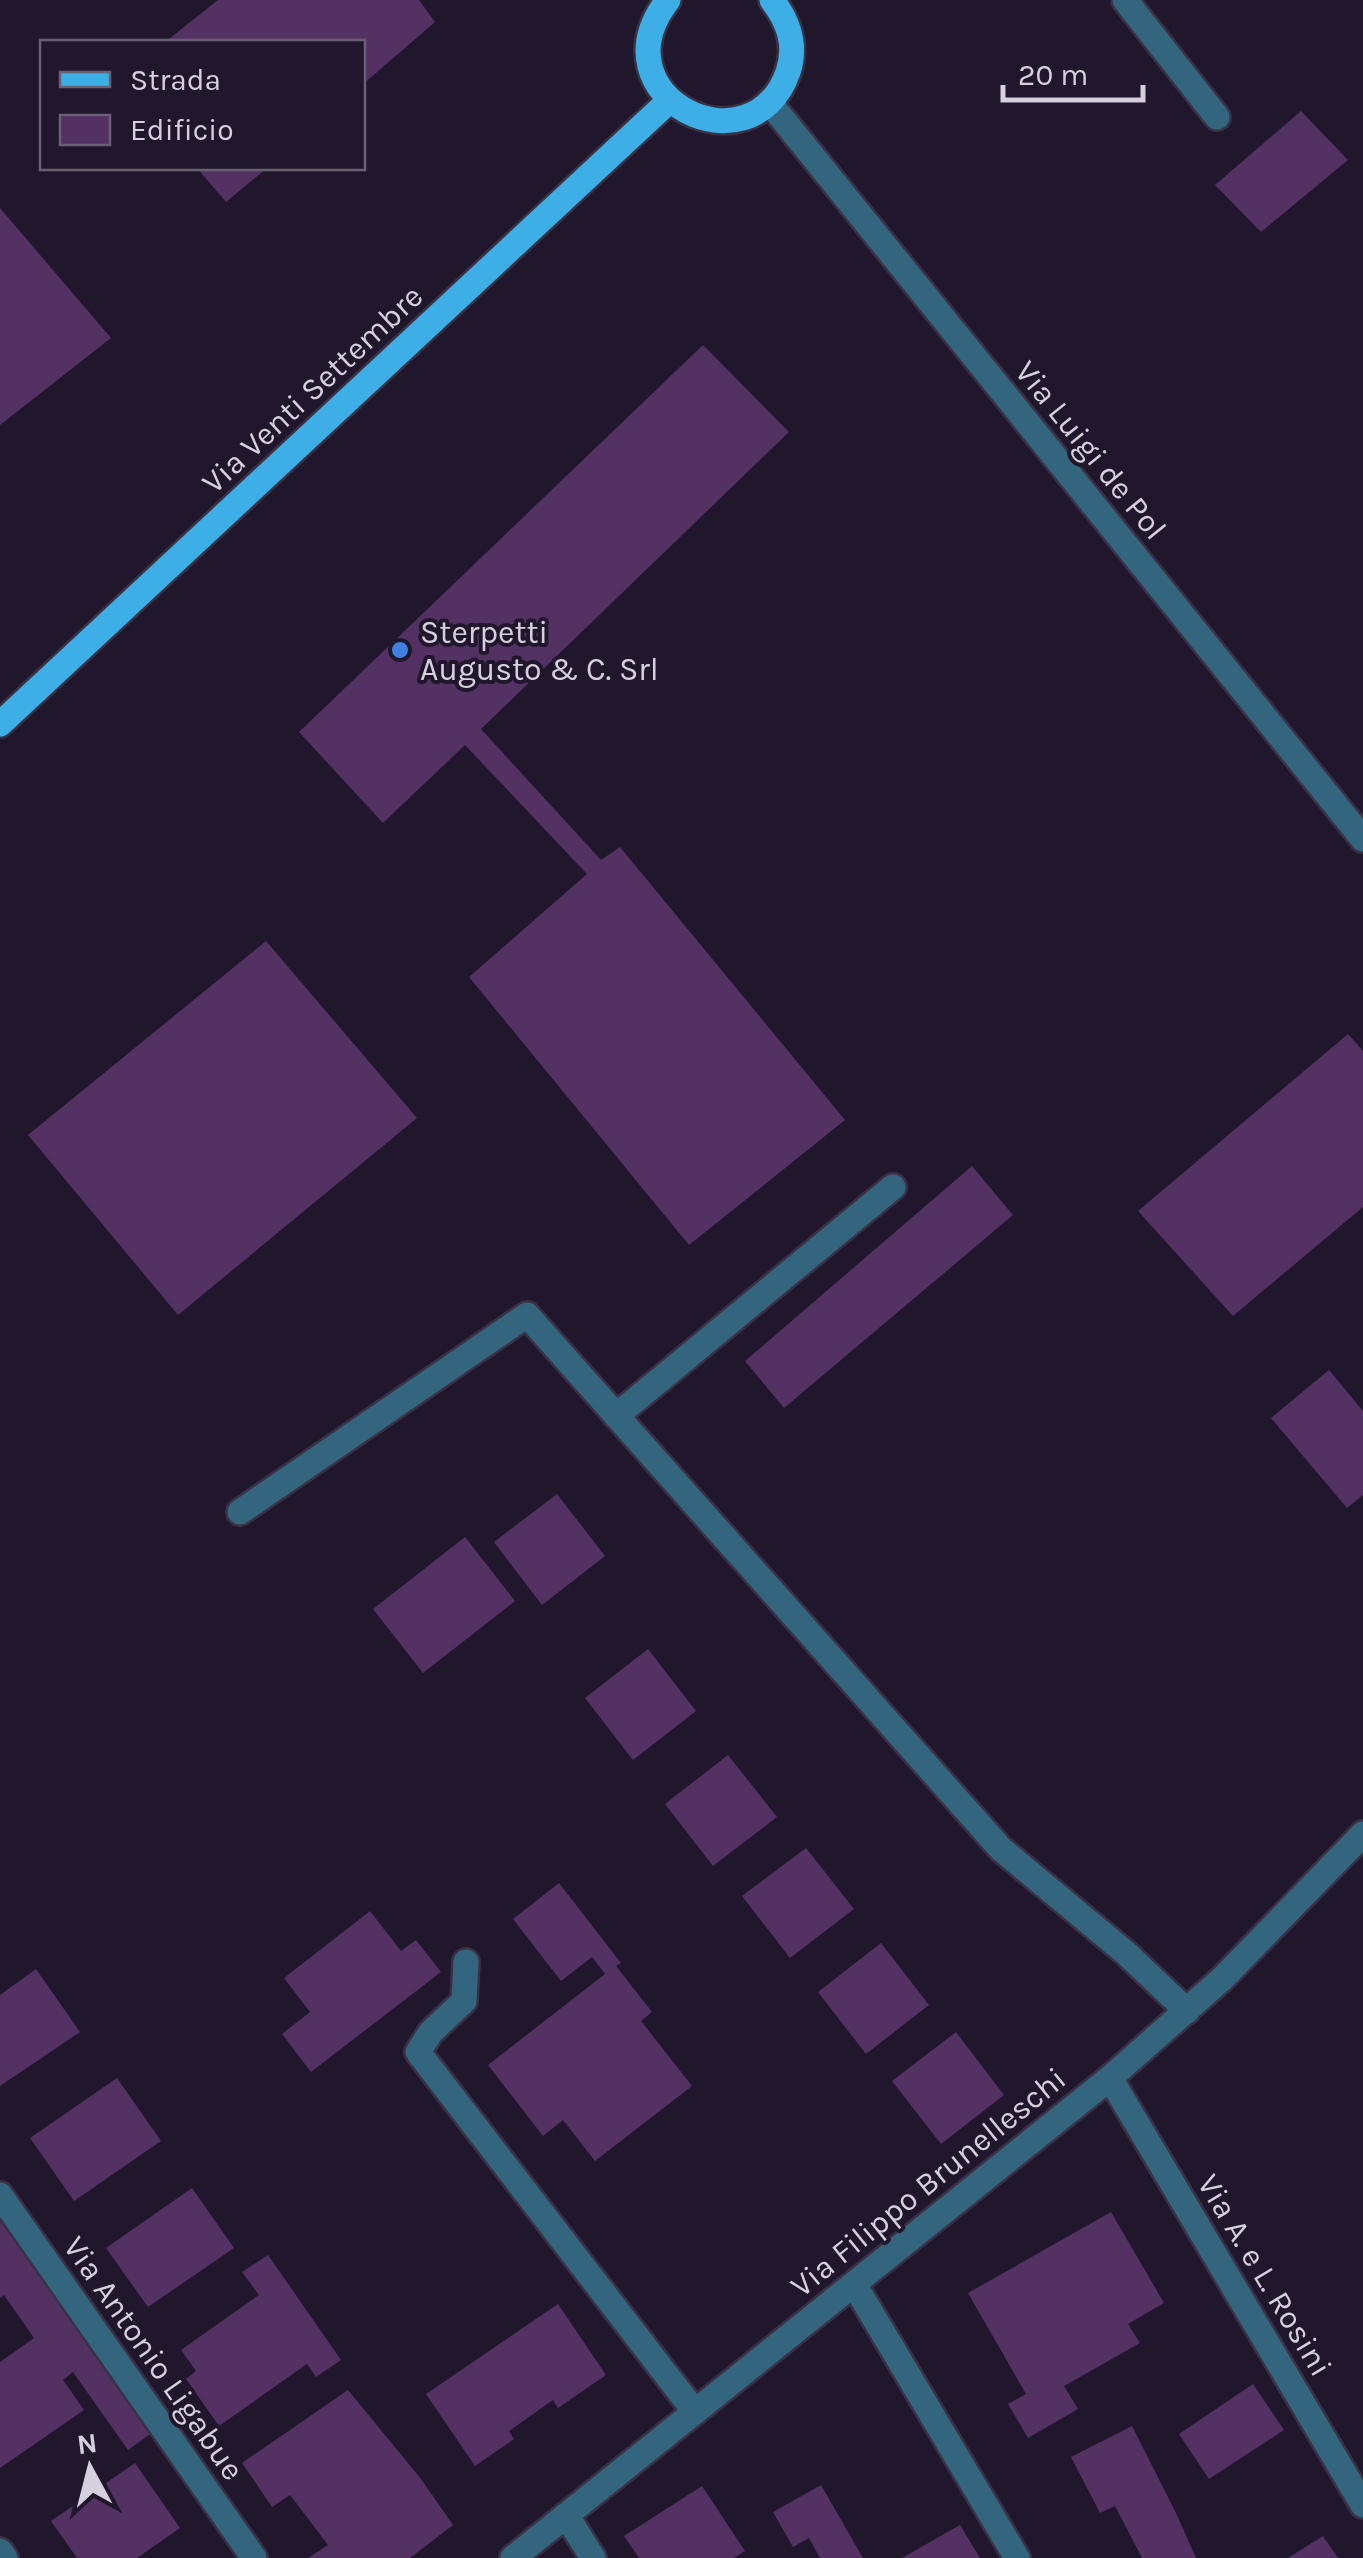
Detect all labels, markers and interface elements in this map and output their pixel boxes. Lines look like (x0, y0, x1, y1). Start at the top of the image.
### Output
legend (40, 40, 365, 170)
scale bar (1003, 40, 1143, 102)
text: 20 m (1018, 57, 1088, 93)
text: Strada (130, 62, 221, 98)
text: Edificio (130, 112, 234, 148)
street label: Via Venti Settembre (194, 278, 430, 501)
street label: Via Luigi de Pol (1007, 354, 1174, 547)
place label: Sterpetti Augusto & C. Srl (420, 614, 659, 688)
marker: Sterpetti Augusto & C. Srl (389, 639, 411, 661)
street label: Via Filippo Brunelleschi (783, 2060, 1073, 2305)
street label: Via A. e L. Rosini (1190, 2168, 1339, 2383)
street label: Via Antonio Ligabue (56, 2229, 252, 2487)
north arrow (40, 2418, 140, 2518)
text: N (75, 2426, 99, 2461)

